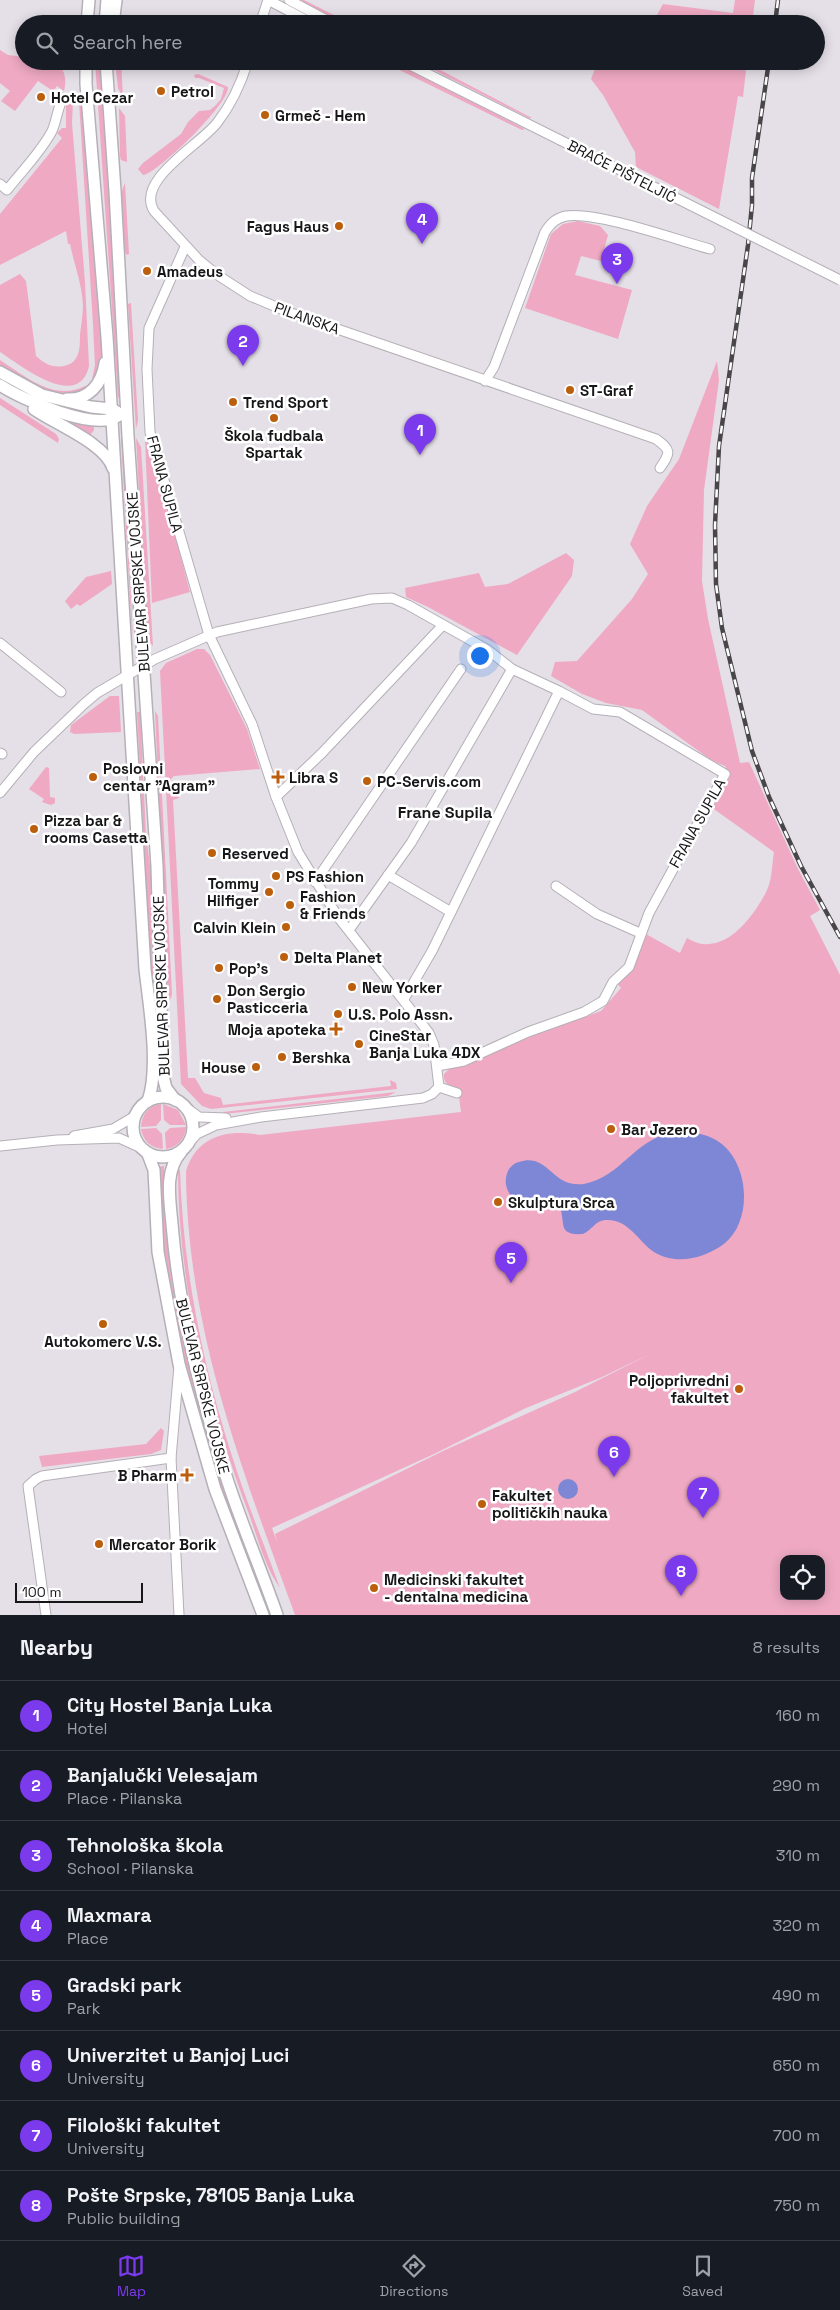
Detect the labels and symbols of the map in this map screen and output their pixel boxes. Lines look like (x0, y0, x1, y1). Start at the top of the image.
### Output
place label: Petrol (171, 82, 214, 101)
marker: Petrol (155, 85, 167, 97)
place label: Hotel Cezar (51, 88, 133, 107)
marker: Hotel Cezar (35, 91, 47, 103)
place label: Grmeč - Hem (275, 106, 366, 125)
marker: Grmeč - Hem (259, 109, 271, 121)
street label: BRAĆE PIŠTELJIĆ (564, 135, 680, 207)
pin: 4 (406, 203, 438, 244)
place label: Fagus Haus (247, 217, 329, 236)
marker: Fagus Haus (333, 220, 345, 232)
pin: 3 (601, 243, 633, 284)
place label: Amadeus (157, 262, 223, 281)
marker: Amadeus (141, 265, 153, 277)
street label: PILANSKA (272, 297, 343, 339)
pin: 2 (227, 325, 259, 366)
place label: ST-Graf (580, 381, 634, 400)
marker: ST-Graf (564, 384, 576, 396)
place label: Trend Sport (243, 393, 329, 412)
marker: Trend Sport (227, 396, 239, 408)
marker: Škola fudbala Spartak (268, 412, 280, 424)
pin: 1 (404, 414, 436, 455)
place label: Škola fudbala Spartak (224, 426, 324, 462)
street label: FRANA SUPILA (143, 433, 187, 535)
street label: BULEVAR SRPSKE VOJSKE (122, 491, 154, 673)
your location (467, 643, 493, 669)
place label: Poslovni centar "Agram" (103, 759, 215, 795)
place label: Libra S (289, 768, 338, 787)
marker: Libra S (271, 770, 285, 784)
marker: Poslovni centar "Agram" (87, 771, 99, 783)
place label: PC-Servis.com (377, 772, 481, 791)
street label: FRANA SUPILA (665, 774, 730, 871)
marker: PC-Servis.com (361, 775, 373, 787)
district label: Frane Supila (398, 802, 492, 823)
place label: Pizza bar & rooms Casetta (44, 811, 148, 847)
marker: Pizza bar & rooms Casetta (28, 823, 40, 835)
place label: Reserved (222, 844, 289, 863)
marker: Reserved (206, 847, 218, 859)
place label: PS Fashion (286, 867, 364, 886)
marker: PS Fashion (270, 870, 282, 882)
place label: Tommy Hilfiger (207, 874, 259, 910)
marker: Tommy Hilfiger (263, 886, 275, 898)
place label: Fashion & Friends (300, 887, 366, 923)
street label: BULEVAR SRPSKE VOJSKE (148, 895, 174, 1077)
marker: Fashion & Friends (284, 899, 296, 911)
place label: Calvin Klein (193, 918, 276, 937)
marker: Calvin Klein (280, 921, 292, 933)
place label: Delta Planet (294, 948, 382, 967)
marker: Delta Planet (278, 951, 290, 963)
place label: Pop's (229, 959, 269, 978)
marker: Pop's (213, 962, 225, 974)
place label: New Yorker (362, 978, 442, 997)
place label: Don Sergio Pasticceria (227, 981, 308, 1017)
marker: New Yorker (346, 981, 358, 993)
marker: Don Sergio Pasticceria (211, 993, 223, 1005)
place label: U.S. Polo Assn. (348, 1005, 453, 1024)
marker: U.S. Polo Assn. (332, 1008, 344, 1020)
place label: Moja apoteka (228, 1020, 326, 1039)
marker: Moja apoteka (330, 1023, 342, 1035)
place label: CineStar Banja Luka 4DX (369, 1026, 481, 1062)
marker: CineStar Banja Luka 4DX (353, 1038, 365, 1050)
place label: Bershka (292, 1048, 351, 1067)
marker: Bershka (276, 1051, 288, 1063)
place label: House (201, 1058, 246, 1077)
marker: House (250, 1061, 262, 1073)
place label: Bar Jezero (621, 1120, 698, 1139)
marker: Bar Jezero (605, 1123, 617, 1135)
place label: Skulptura Srca (508, 1193, 615, 1212)
marker: Skulptura Srca (492, 1196, 504, 1208)
pin: 5 (495, 1242, 527, 1283)
street label: BULEVAR SRPSKE VOJSKE (172, 1296, 234, 1476)
marker: Autokomerc V.S. (97, 1318, 109, 1330)
place label: Autokomerc V.S. (44, 1332, 162, 1351)
place label: Poljoprivredni fakultet (629, 1371, 729, 1407)
marker: Poljoprivredni fakultet (733, 1383, 745, 1395)
pin: 6 (598, 1436, 630, 1477)
place label: B Pharm (118, 1466, 177, 1485)
marker: B Pharm (181, 1469, 193, 1481)
pin: 7 (687, 1477, 719, 1518)
place label: Fakultet političkih nauka (492, 1486, 608, 1522)
marker: Fakultet političkih nauka (476, 1498, 488, 1510)
place label: Mercator Borik (109, 1535, 217, 1554)
marker: Mercator Borik (93, 1538, 105, 1550)
pin: 8 (665, 1555, 697, 1596)
place label: Medicinski fakultet - dentalna medicina (384, 1570, 528, 1606)
scale bar (15, 1580, 142, 1603)
marker: Medicinski fakultet - dentalna medicina (368, 1582, 380, 1594)

